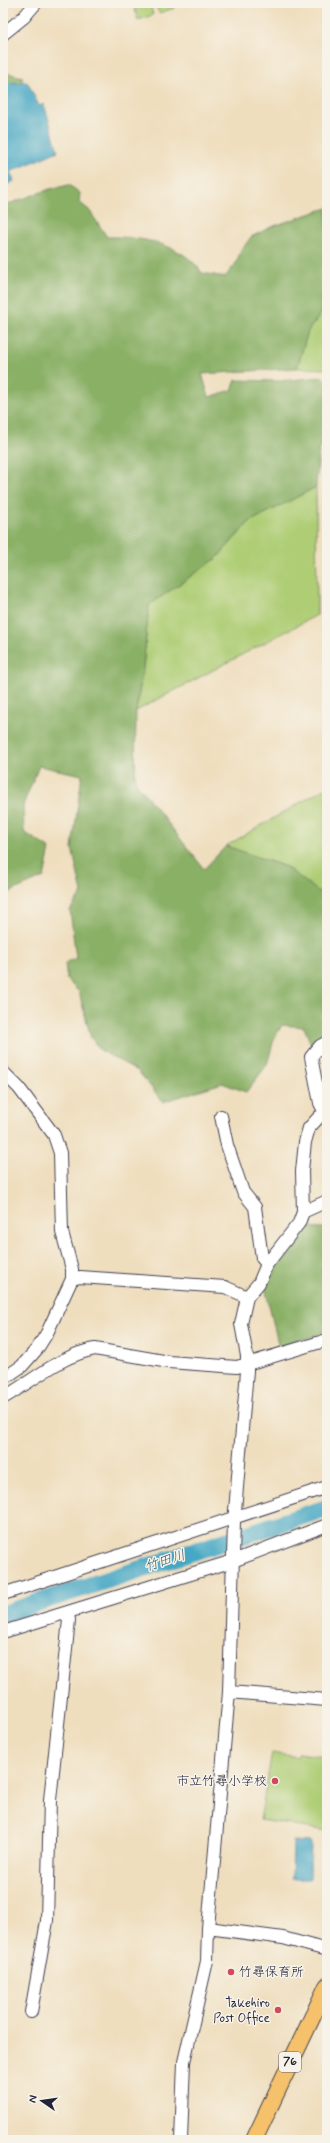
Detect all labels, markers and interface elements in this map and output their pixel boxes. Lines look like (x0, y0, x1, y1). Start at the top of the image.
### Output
water label: 竹田川 (142, 1546, 188, 1576)
place label: 市立竹尋小学校 (176, 1773, 267, 1790)
marker: 市立竹尋小学校 (270, 1776, 280, 1786)
place label: 竹尋保育所 (239, 1964, 304, 1981)
marker: 竹尋保育所 (226, 1967, 236, 1977)
place label: Takehiro Post Office (213, 1995, 270, 2027)
marker: Takehiro Post Office (273, 2005, 283, 2015)
road number: 76 (279, 2052, 301, 2072)
north arrow (22, 2081, 62, 2121)
text: N (26, 2094, 41, 2104)

